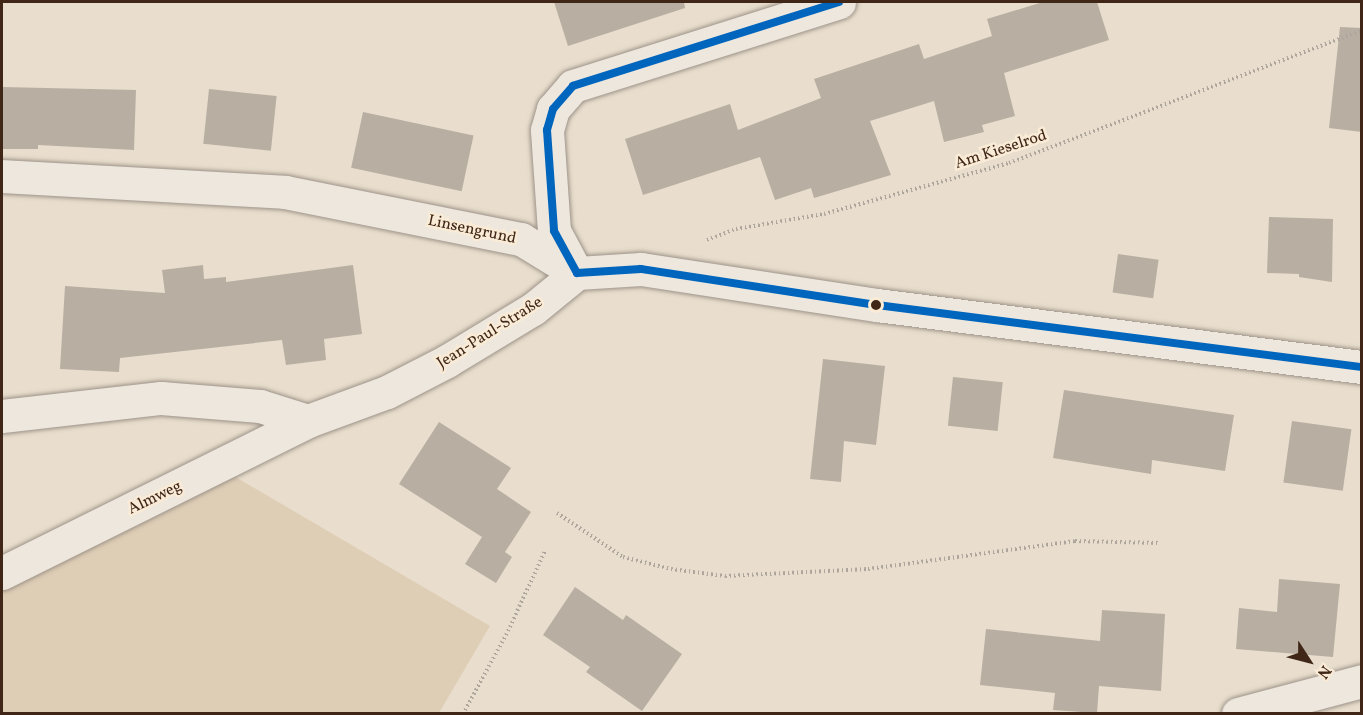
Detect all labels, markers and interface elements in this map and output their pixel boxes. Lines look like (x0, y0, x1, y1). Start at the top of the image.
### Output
street label: Am Kieselrod (953, 126, 1049, 174)
street label: Linsengrund (426, 211, 518, 249)
street label: Jean-Paul-Straße (434, 293, 546, 373)
unlabelled marker (870, 299, 882, 311)
street label: Almweg (125, 477, 185, 519)
north arrow (1279, 631, 1339, 691)
text: N (1311, 660, 1336, 683)

